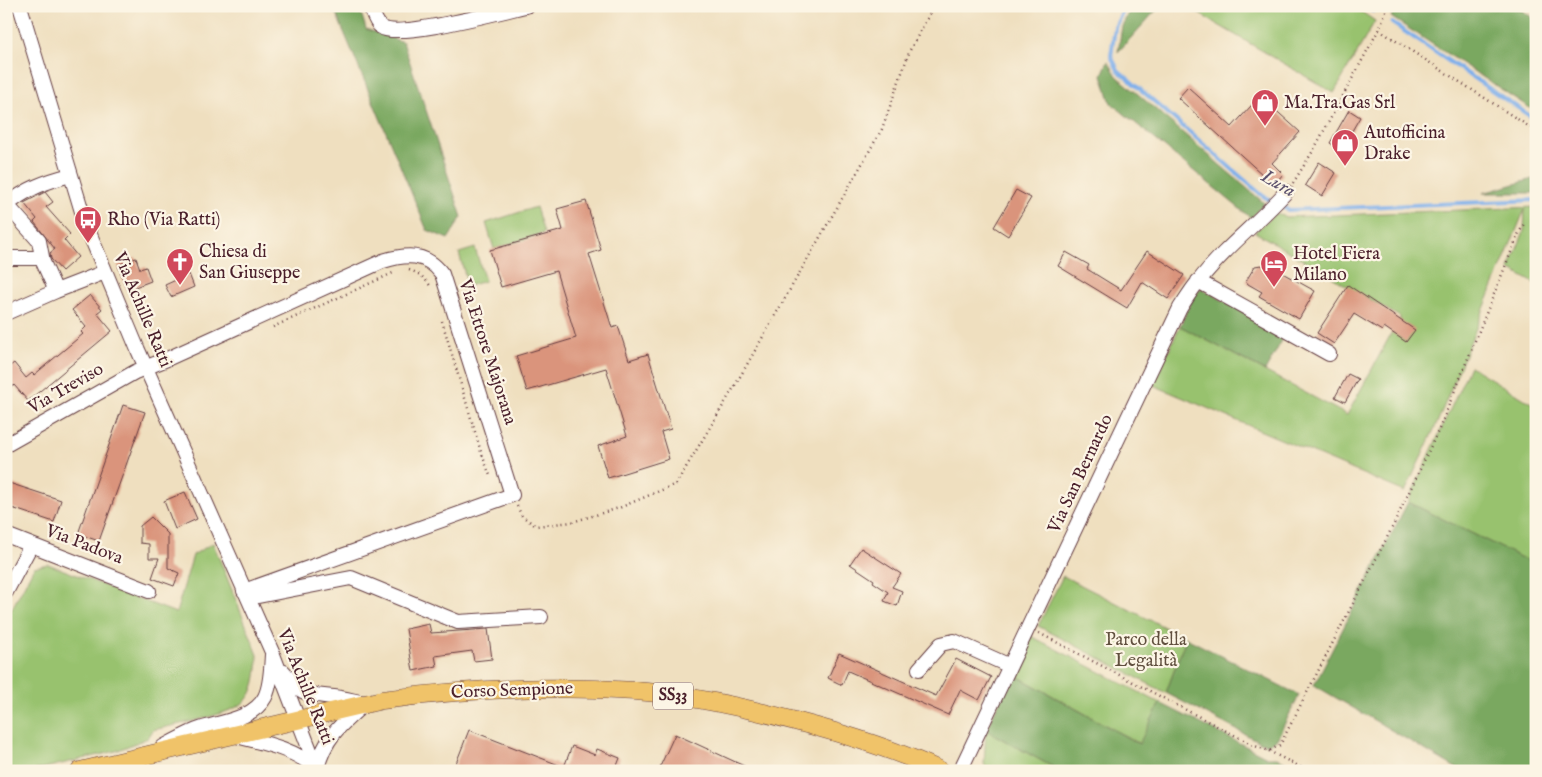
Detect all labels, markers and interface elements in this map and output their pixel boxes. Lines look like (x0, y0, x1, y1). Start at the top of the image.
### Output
shop icon: Ma.Tra.Gas Srl (1250, 88, 1280, 127)
place label: Ma.Tra.Gas Srl (1284, 92, 1395, 115)
place label: Autofficina Drake (1363, 122, 1446, 166)
shop icon: Autofficina Drake (1330, 128, 1360, 167)
water label: Lura (1256, 164, 1300, 203)
bus stop icon: Rho (Via Ratti) (73, 205, 103, 244)
place label: Rho (Via Ratti) (107, 209, 220, 232)
place label: Chiesa di San Giuseppe (199, 241, 300, 285)
place label: Hotel Fiera Milano (1293, 243, 1380, 287)
church icon: Chiesa di San Giuseppe (165, 247, 195, 286)
street label: Via Achille Ratti (107, 248, 177, 371)
hotel icon: Hotel Fiera Milano (1259, 249, 1289, 288)
street label: Via Ettore Majorana (452, 275, 521, 428)
street label: Via Treviso (23, 358, 108, 420)
street label: Via San Bernardo (1043, 410, 1119, 538)
street label: Via Padova (41, 519, 126, 570)
street label: Via Achille Ratti (271, 625, 339, 749)
park label: Parco della Legalità (1105, 629, 1187, 673)
street label: Corso Sempione (450, 677, 574, 705)
road number: SS33 (653, 682, 693, 709)

